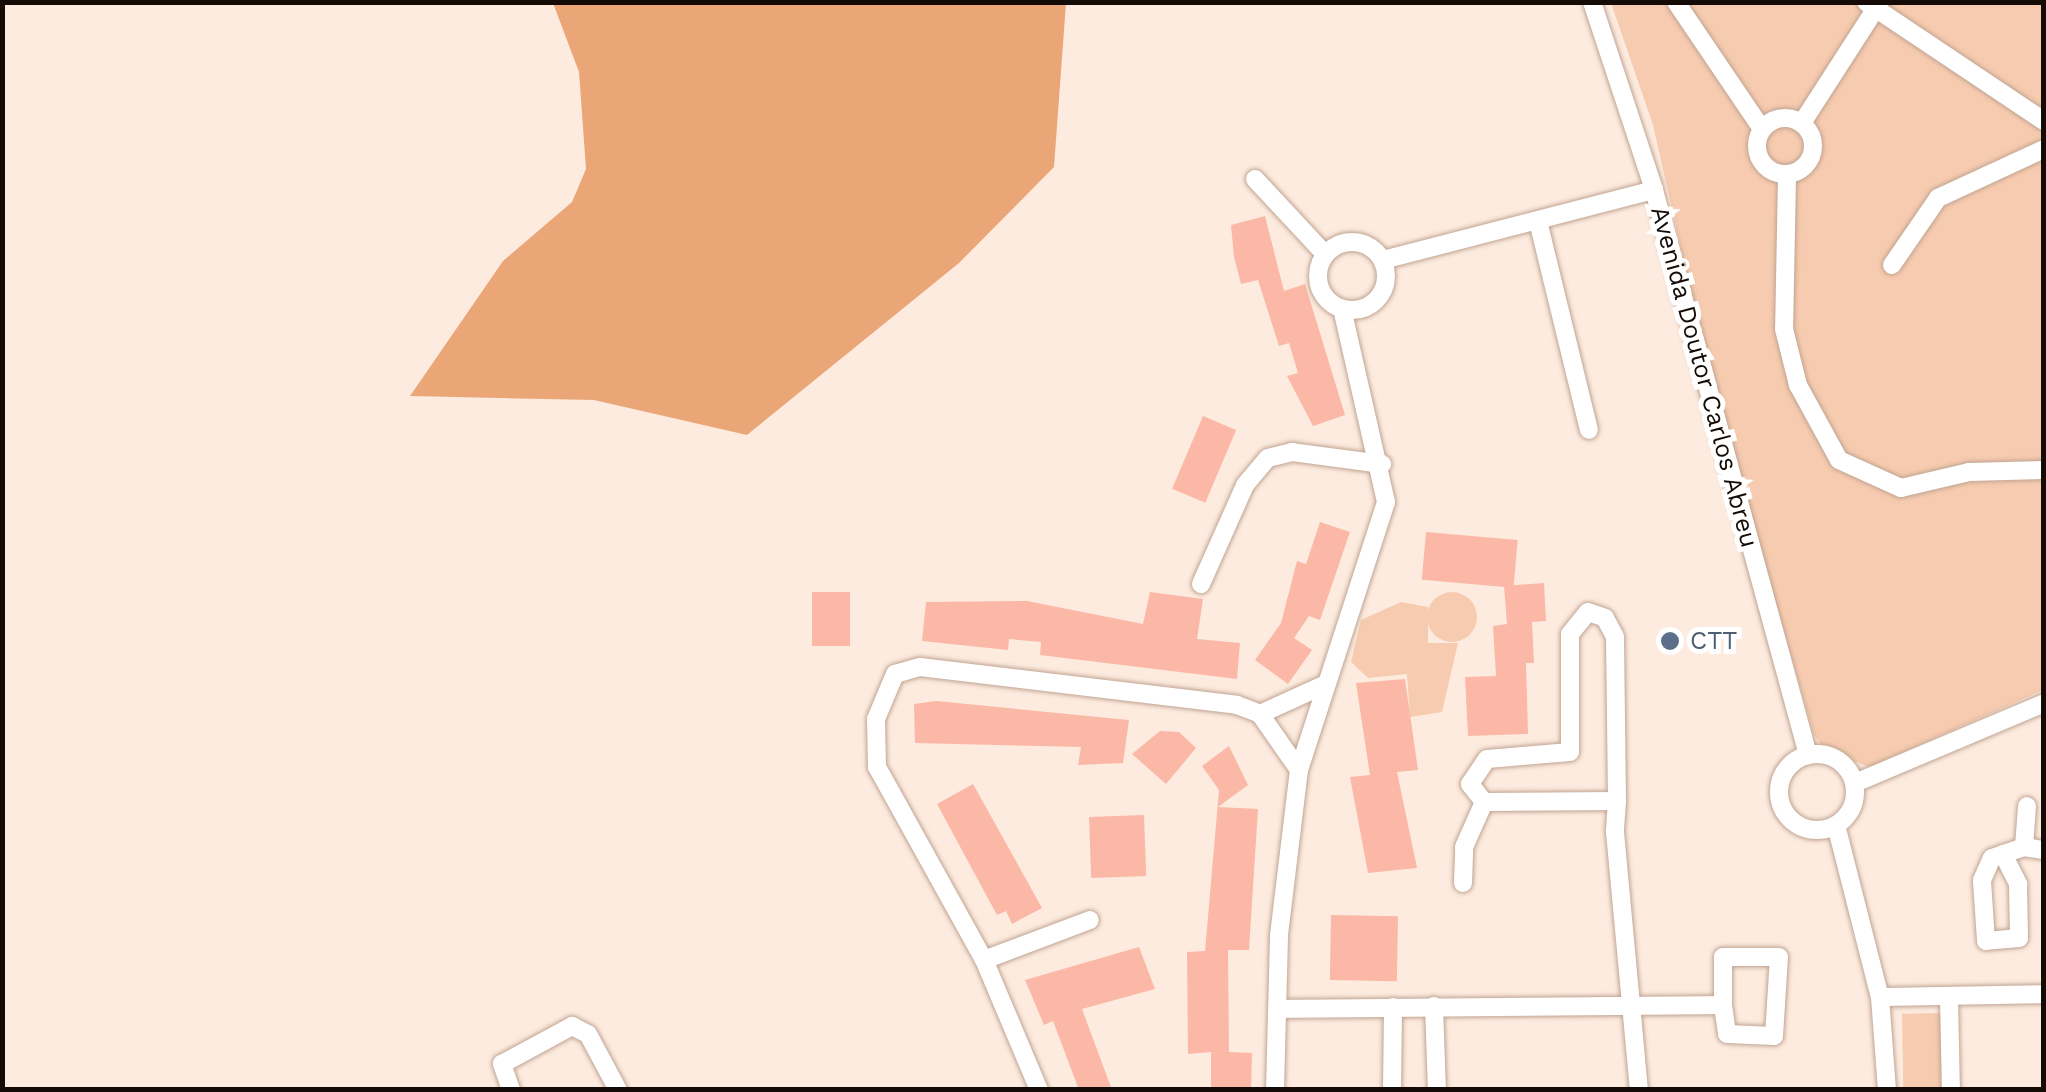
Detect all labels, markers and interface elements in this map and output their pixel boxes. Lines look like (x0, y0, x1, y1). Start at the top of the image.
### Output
street label: Avenida Doutor Carlos Abreu (1644, 202, 1764, 552)
place label: CTT (1690, 626, 1737, 656)
marker: CTT (1659, 630, 1681, 652)

